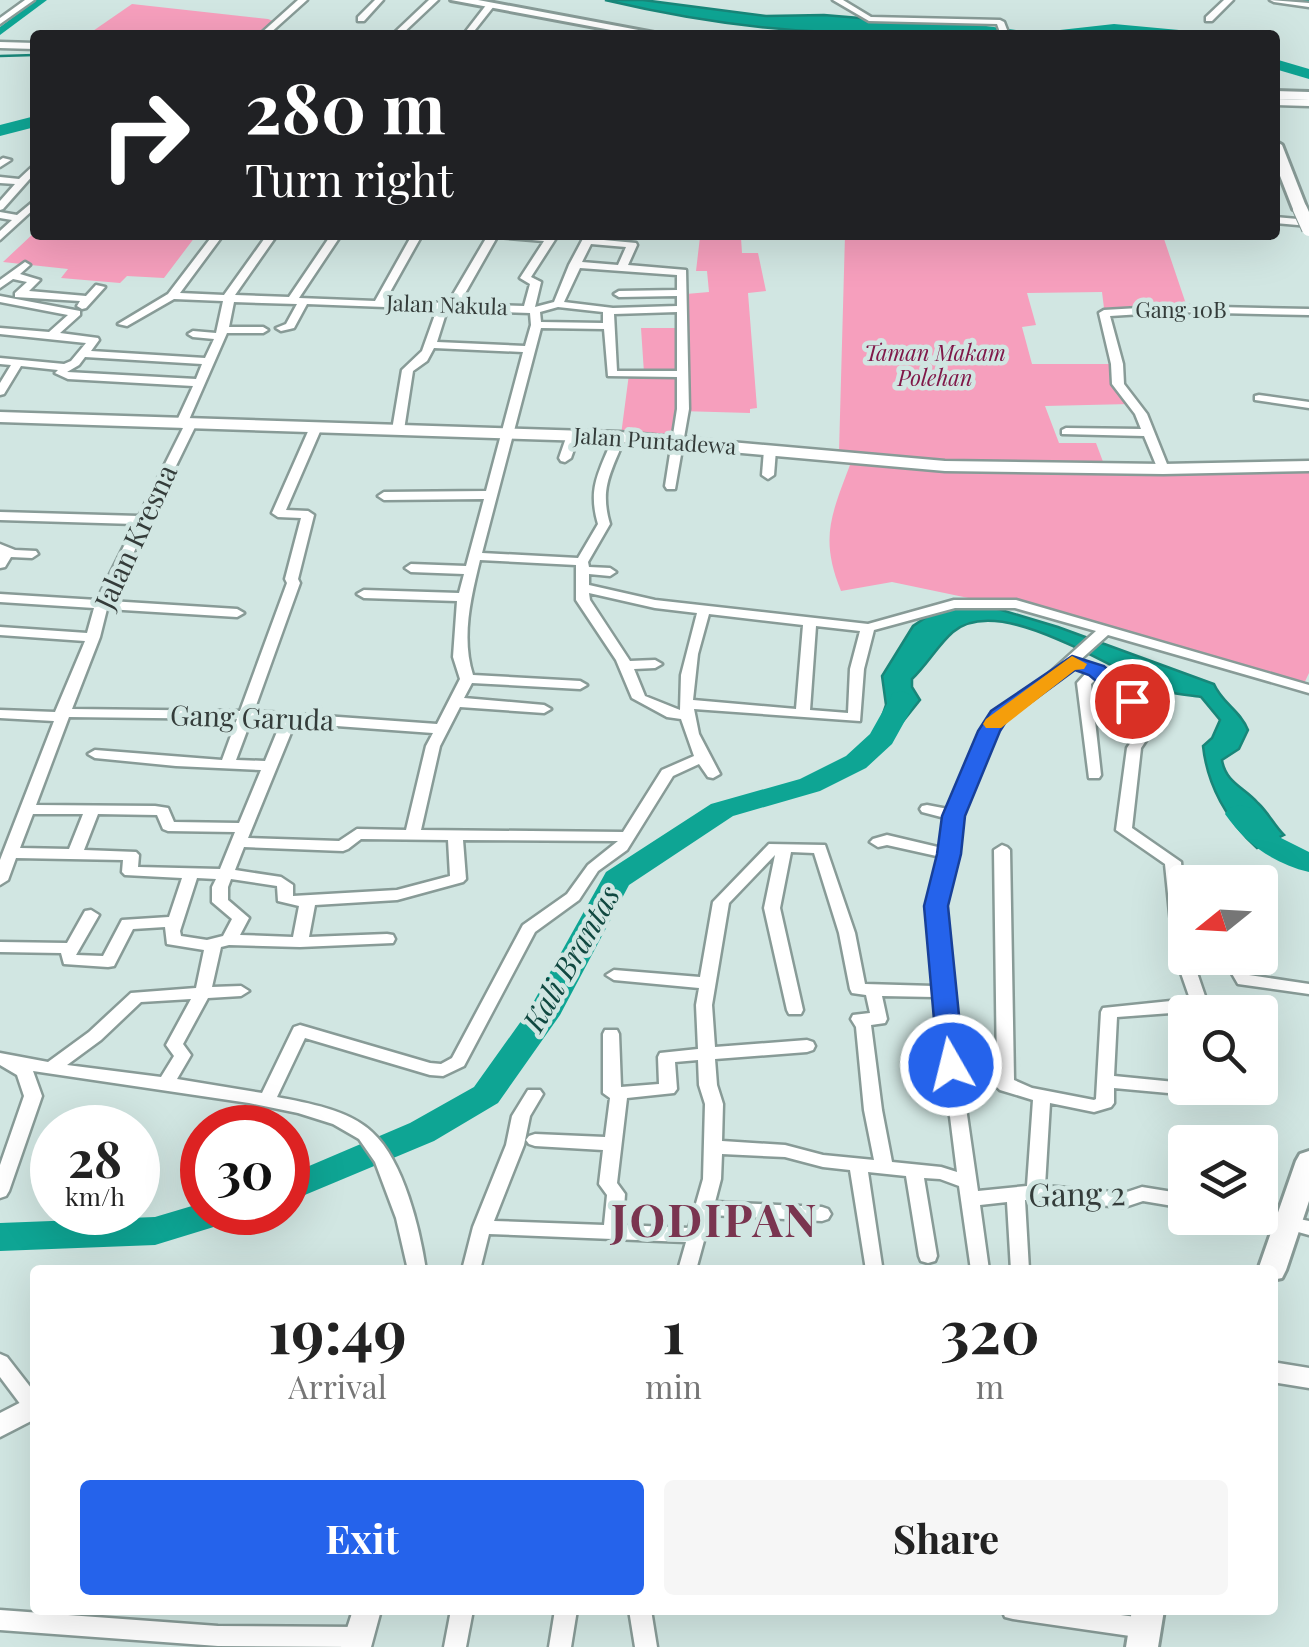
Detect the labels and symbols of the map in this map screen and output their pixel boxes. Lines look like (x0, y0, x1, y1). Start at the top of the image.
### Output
street label: Jalan Nakula (385, 287, 508, 321)
street label: Gang 10B (1135, 294, 1227, 324)
park label: Taman Makam Polehan (864, 337, 1006, 392)
street label: Jalan Puntadewa (572, 419, 737, 461)
street label: Jalan Kresna (85, 458, 184, 616)
pin (1090, 659, 1175, 744)
street label: Gang Garuda (169, 695, 335, 738)
north arrow (1168, 865, 1278, 975)
water label: Kali Brantas (512, 878, 628, 1039)
position arrow (899, 1013, 1003, 1117)
speed limit sign: 30 (180, 1105, 310, 1235)
street label: Gang 2 (1028, 1170, 1126, 1215)
district label: JODIPAN (609, 1188, 819, 1248)

